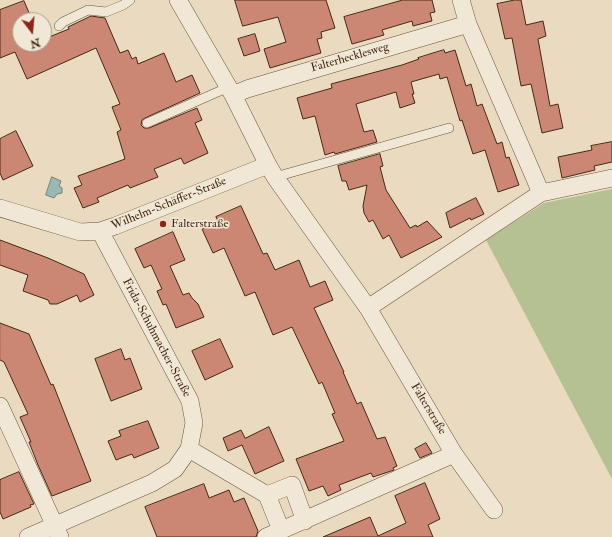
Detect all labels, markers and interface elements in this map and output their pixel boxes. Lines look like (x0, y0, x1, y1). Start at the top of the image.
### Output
north arrow (12, 12, 52, 52)
text: N (29, 35, 42, 51)
street label: Falterhecklesweg (309, 40, 391, 76)
street label: Wilhelm-Schäffer-Straße (109, 174, 229, 234)
place label: Falterstraße (171, 217, 228, 231)
marker: Falterstraße (158, 219, 168, 229)
street label: Frida-Schuhmacher-Straße (119, 276, 193, 400)
street label: Falterstraße (407, 381, 449, 437)

